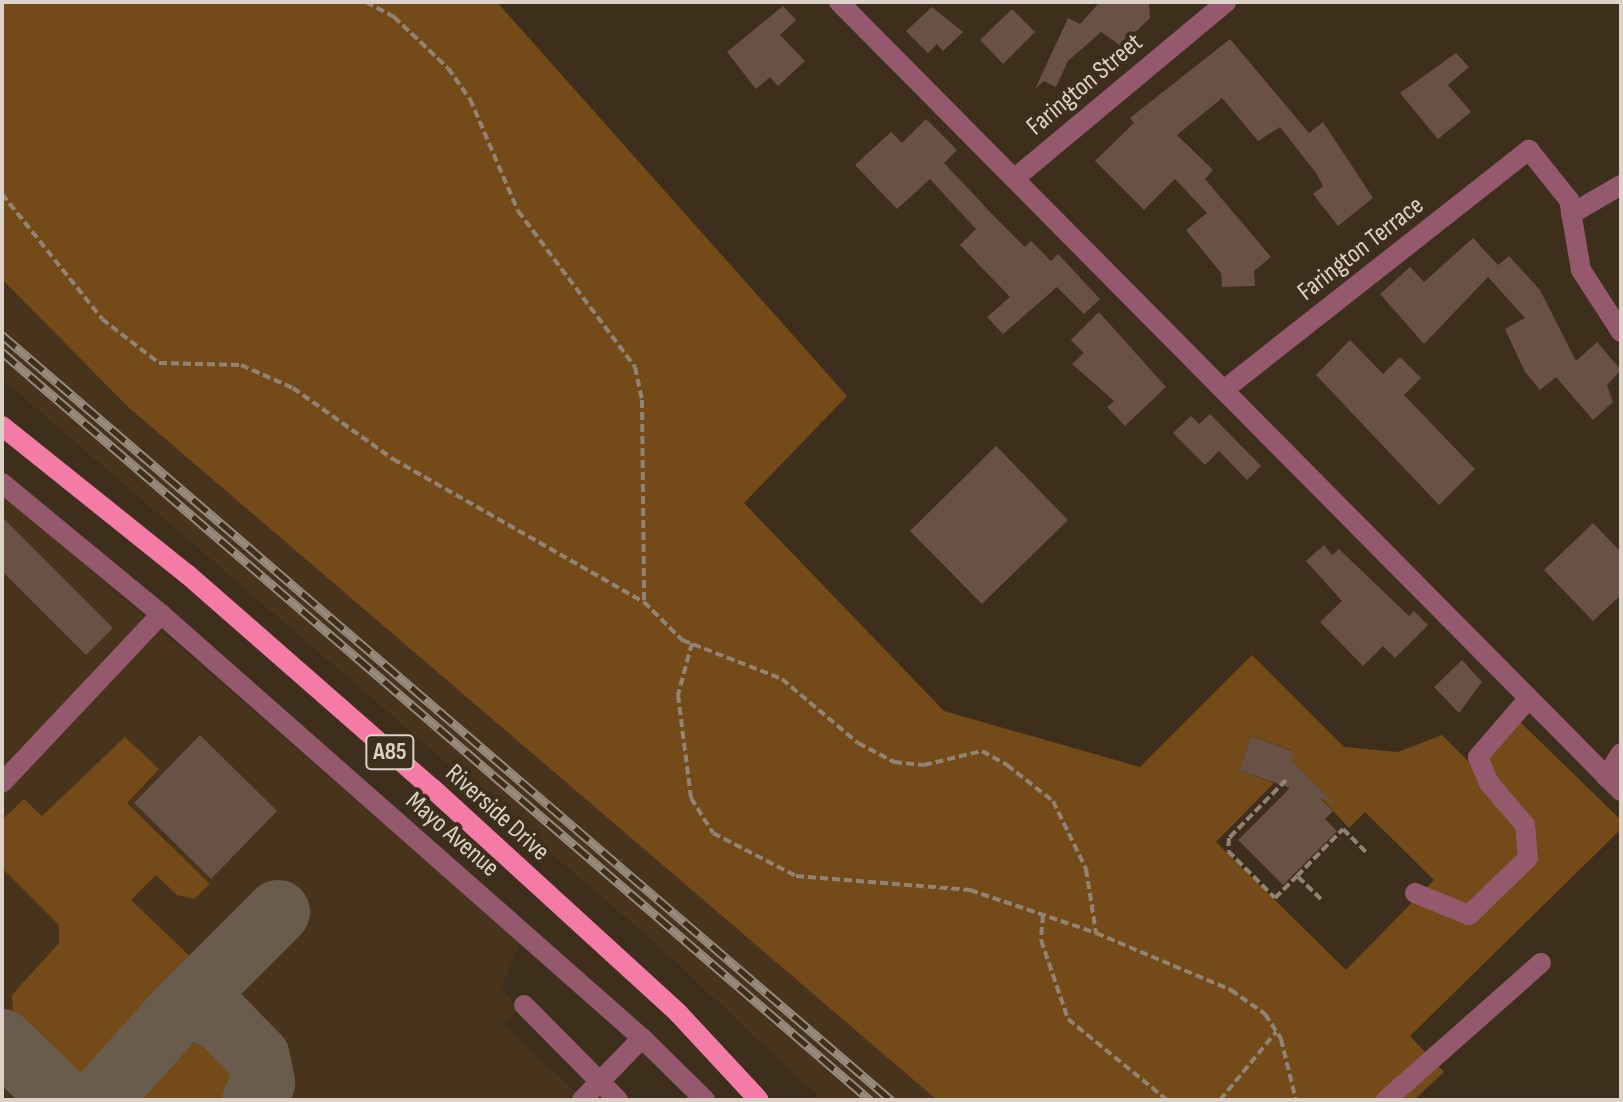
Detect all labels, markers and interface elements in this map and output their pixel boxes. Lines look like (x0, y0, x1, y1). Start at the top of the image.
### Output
street label: Farington Street (1021, 27, 1149, 143)
street label: Farington Terrace (1292, 190, 1430, 308)
road number: A85 (364, 732, 416, 772)
street label: Riverside Drive (439, 758, 555, 868)
street label: Mayo Avenue (399, 786, 505, 884)

